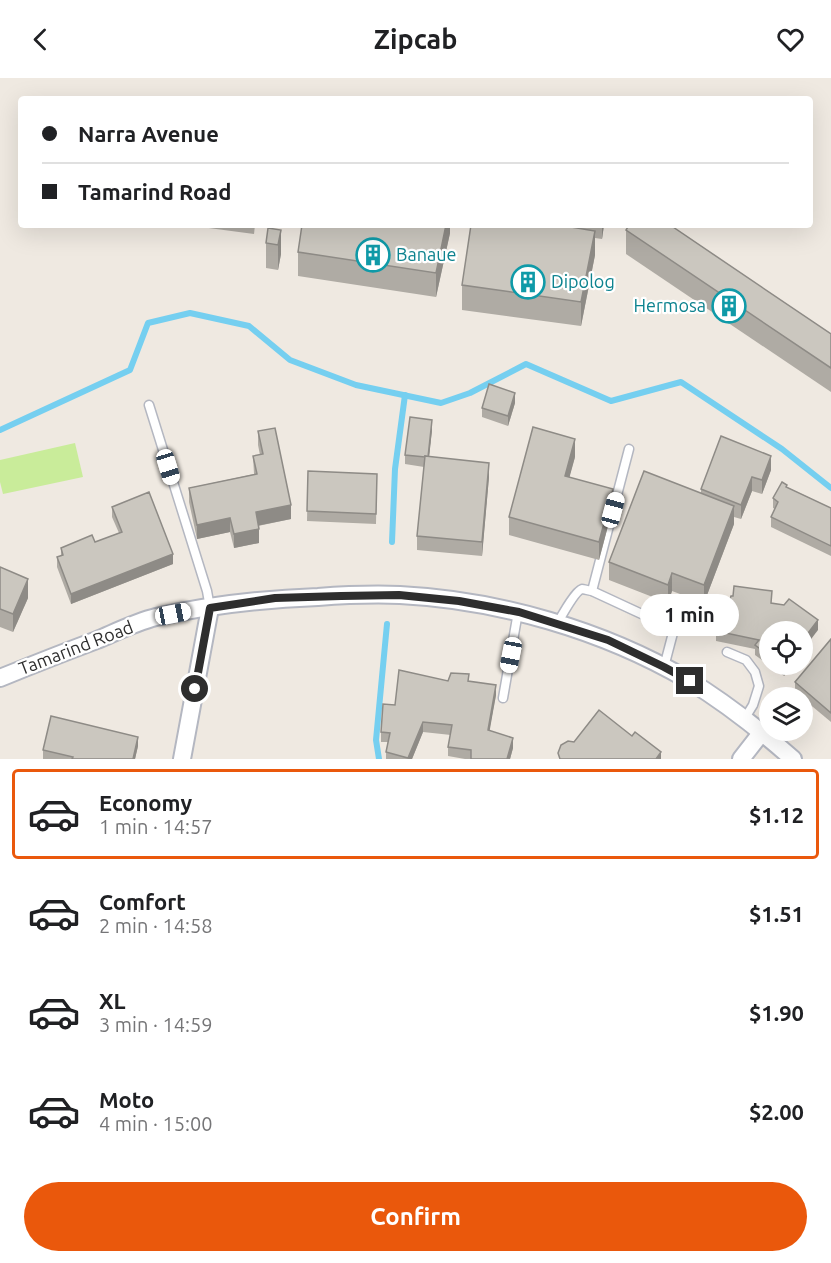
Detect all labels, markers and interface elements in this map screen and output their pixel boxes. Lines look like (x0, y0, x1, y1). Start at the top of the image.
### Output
icon: back (24, 23, 57, 56)
icon: heart (774, 23, 807, 56)
text: Zipcab (374, 24, 457, 54)
text: Narra Avenue (78, 121, 219, 146)
text: Tamarind Road (78, 179, 231, 204)
building icon: Banaue (355, 237, 391, 273)
place label: Banaue (396, 244, 456, 264)
building icon: Dipolog (510, 264, 546, 300)
place label: Dipolog (551, 271, 615, 291)
building icon: Hermosa (711, 288, 747, 324)
place label: Hermosa (634, 295, 706, 315)
car (154, 447, 182, 487)
car (600, 490, 626, 530)
callout: 1 min (640, 594, 740, 636)
car (154, 602, 192, 626)
text: 1 min (664, 603, 715, 626)
street label: Tamarind Road (16, 616, 136, 678)
map controls (759, 621, 813, 741)
button: locate (759, 621, 813, 675)
car (499, 636, 523, 674)
route end (676, 667, 703, 694)
route start (181, 675, 208, 702)
button: layers (759, 687, 813, 741)
icon: car (27, 787, 81, 841)
text: Economy (99, 790, 192, 815)
text: $1.12 (749, 802, 804, 827)
text: 1 min · 14:57 (99, 815, 213, 838)
icon: car (27, 886, 81, 940)
text: Comfort (99, 889, 186, 914)
text: $1.51 (749, 901, 804, 926)
text: 2 min · 14:58 (99, 914, 213, 937)
icon: car (27, 985, 81, 1039)
text: XL (99, 988, 126, 1013)
text: $1.90 (749, 1000, 804, 1025)
text: 3 min · 14:59 (99, 1013, 213, 1036)
icon: car (27, 1084, 81, 1138)
text: Moto (99, 1087, 154, 1112)
text: $2.00 (749, 1099, 804, 1124)
text: 4 min · 15:00 (99, 1112, 213, 1135)
button: Confirm (24, 1182, 807, 1251)

